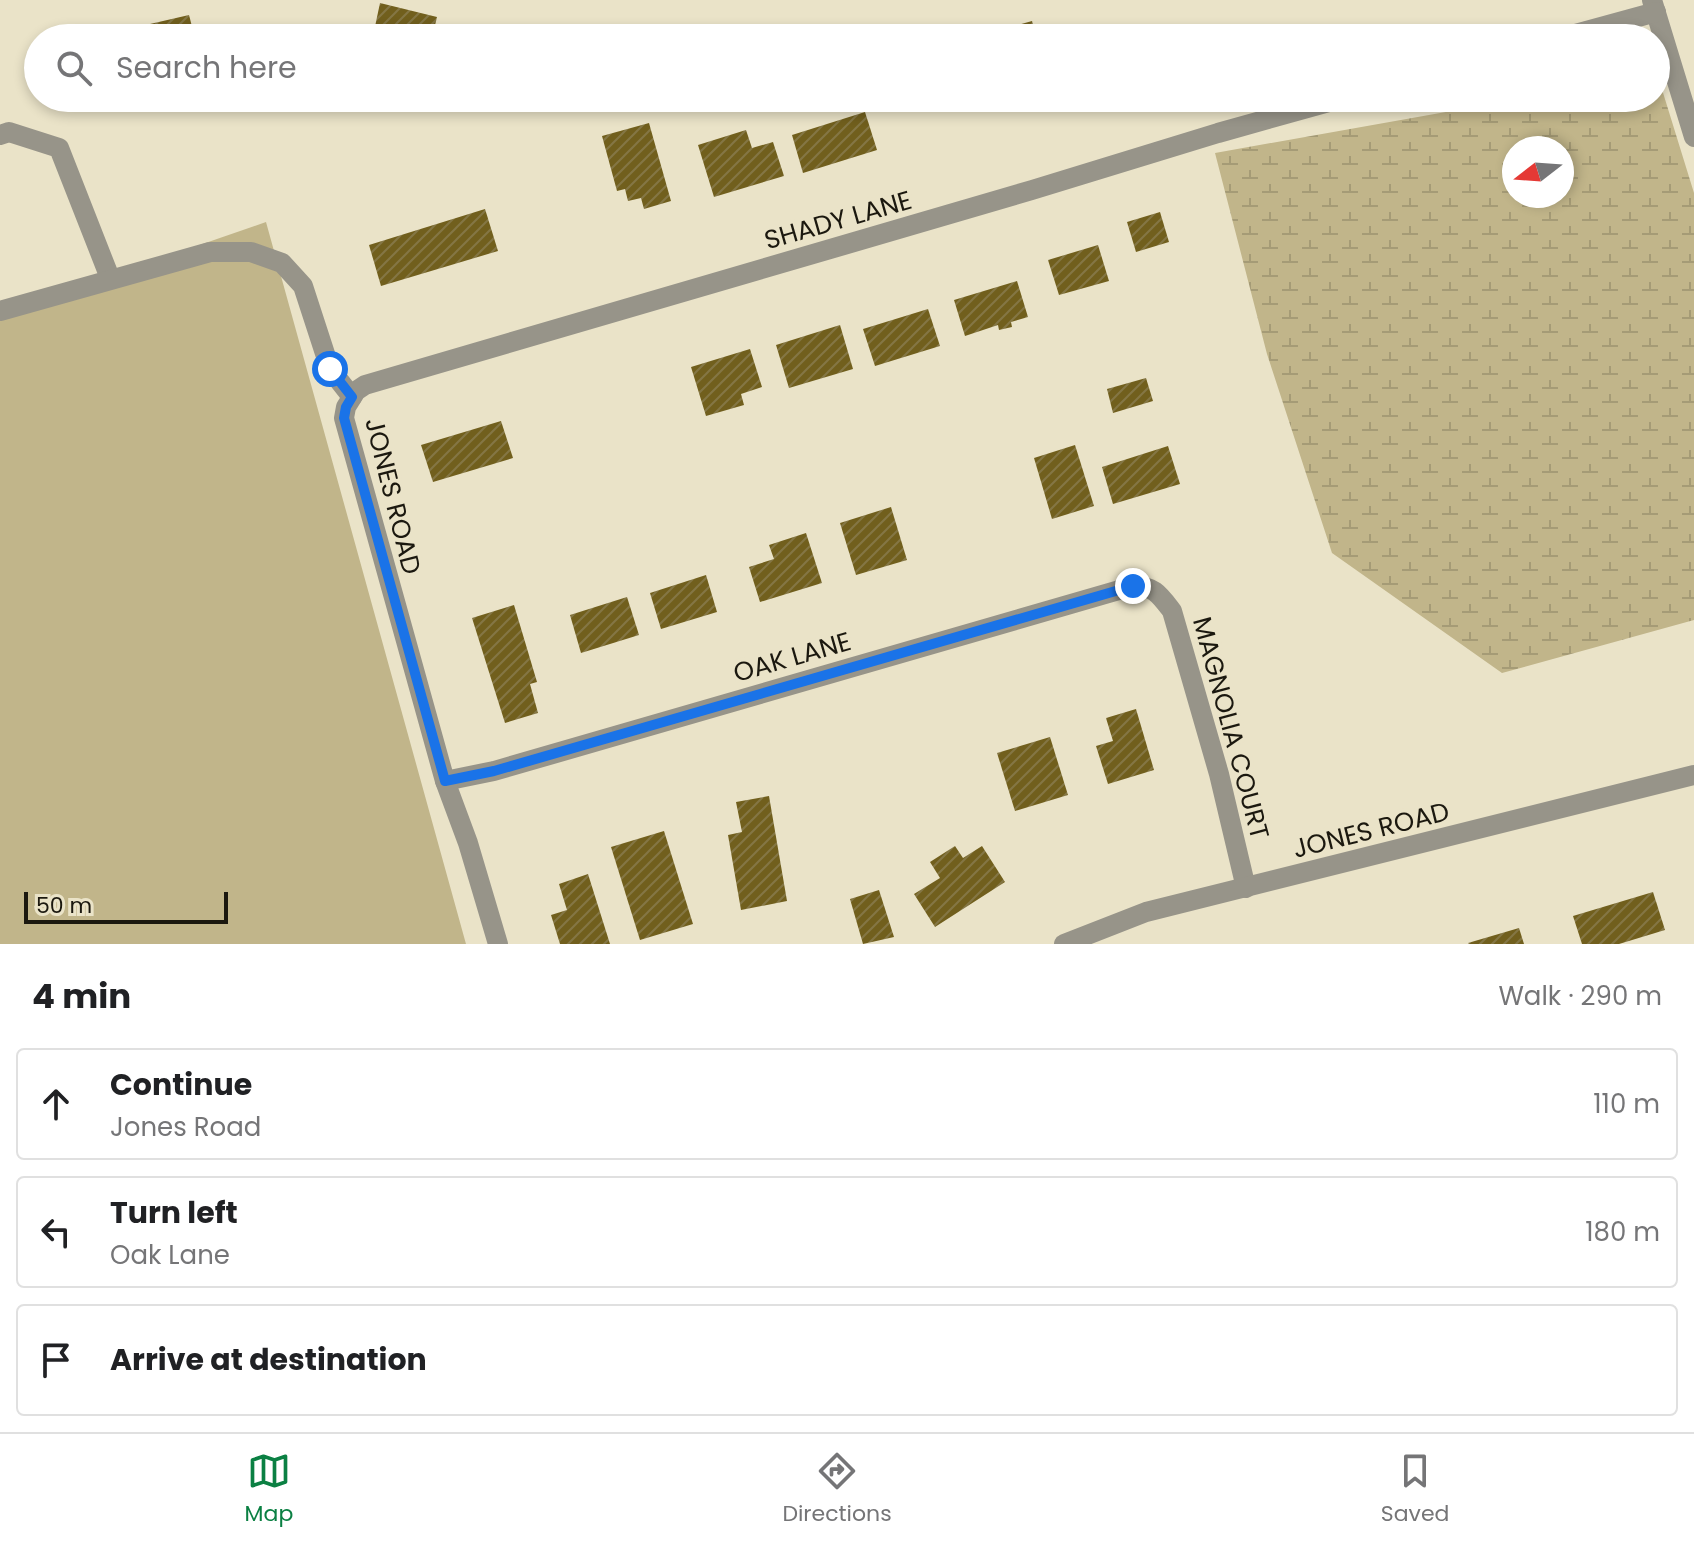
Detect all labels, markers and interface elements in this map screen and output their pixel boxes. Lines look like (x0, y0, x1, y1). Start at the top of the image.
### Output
search box (24, 24, 1670, 112)
icon: search (52, 46, 96, 90)
text: Search here (116, 46, 297, 89)
north arrow (1502, 136, 1574, 208)
street label: SHADY LANE (760, 182, 916, 258)
route start (312, 351, 348, 387)
street label: JONES ROAD (356, 414, 430, 578)
route end (1115, 568, 1151, 604)
street label: MAGNOLIA COURT (1184, 613, 1278, 843)
street label: OAK LANE (729, 623, 855, 691)
street label: JONES ROAD (1289, 793, 1453, 867)
scale bar (24, 888, 228, 924)
text: 50 m (36, 890, 92, 921)
text: 4 min (32, 972, 131, 1020)
text: Walk · 290 m (1498, 978, 1662, 1014)
text: Continue (110, 1063, 252, 1106)
icon: ahead (34, 1082, 78, 1126)
text: 110 m (1593, 1086, 1660, 1122)
text: Jones Road (110, 1109, 261, 1145)
text: Turn left (110, 1191, 238, 1234)
icon: left (34, 1210, 78, 1254)
text: 180 m (1585, 1214, 1660, 1250)
text: Oak Lane (110, 1237, 230, 1273)
icon: arrive (34, 1338, 78, 1382)
text: Arrive at destination (110, 1338, 427, 1381)
tab: Map (245, 1449, 293, 1530)
tab: Directions (782, 1449, 892, 1530)
tab: Saved (1381, 1449, 1449, 1530)

